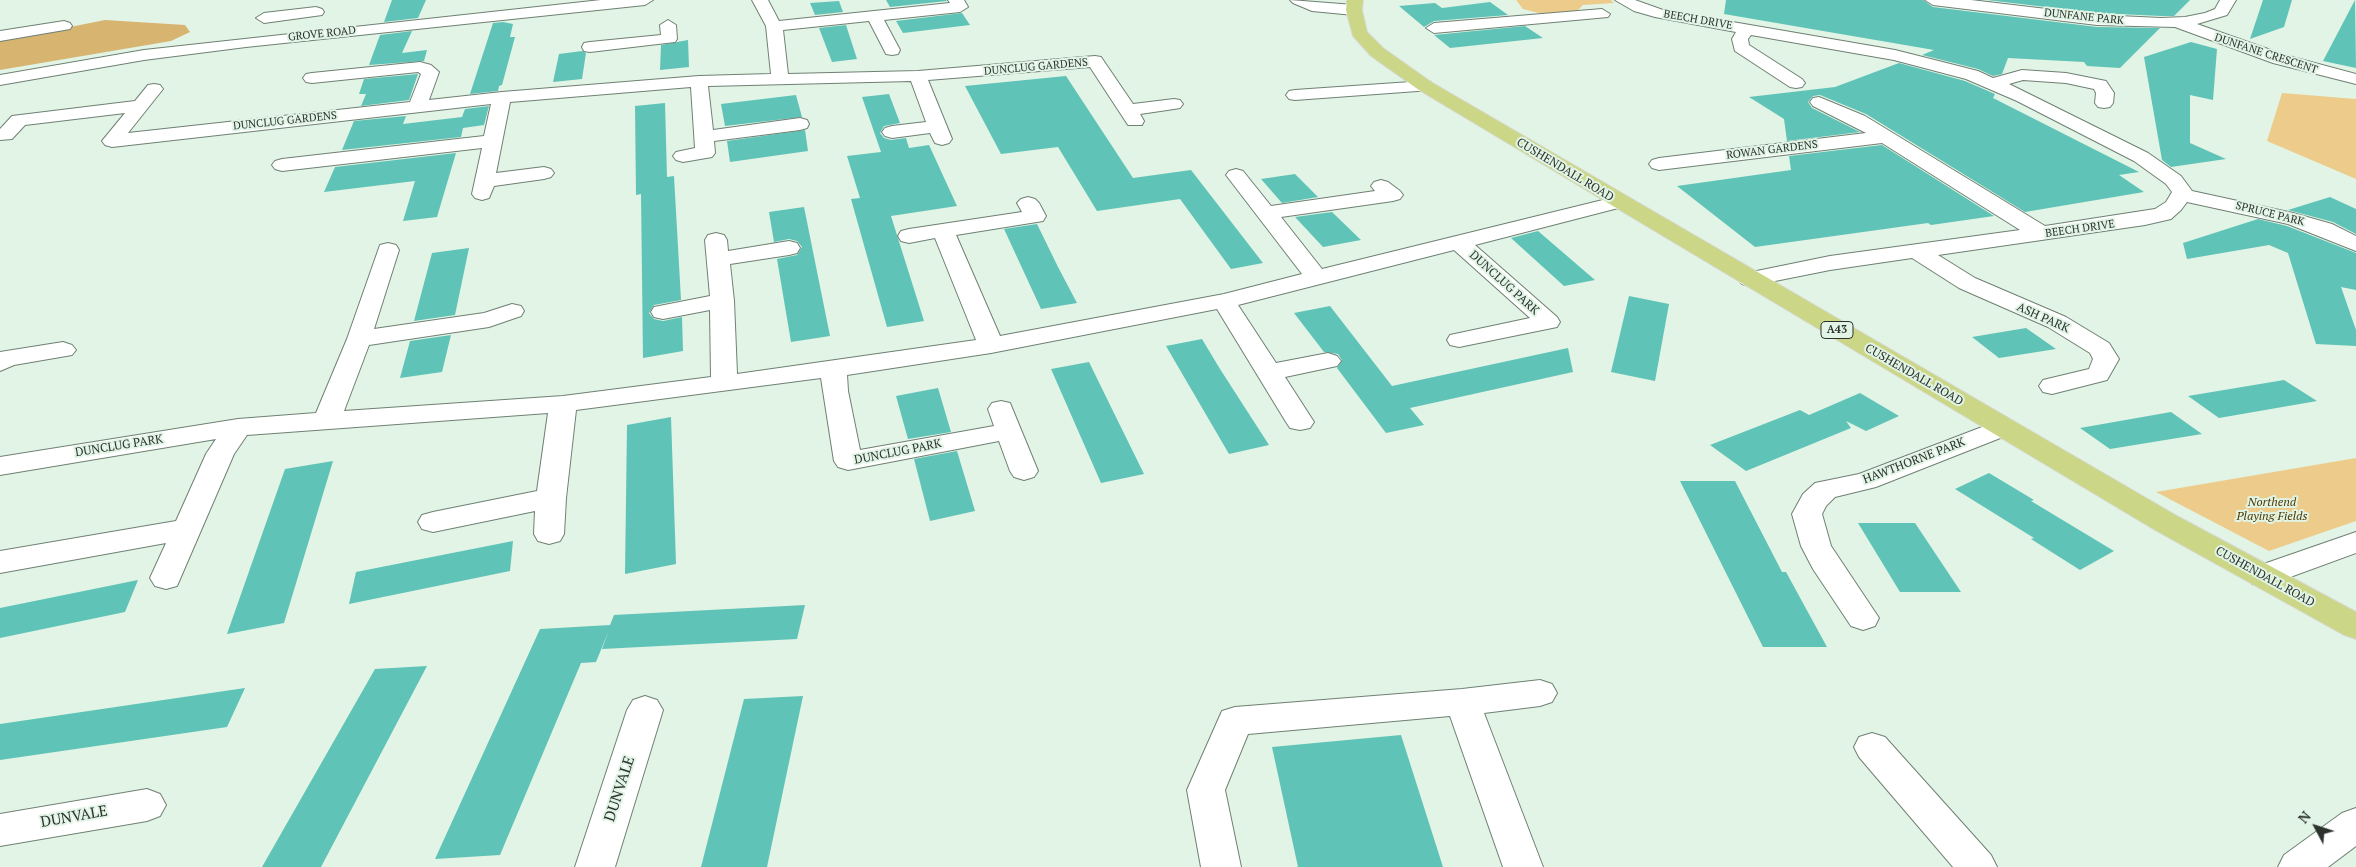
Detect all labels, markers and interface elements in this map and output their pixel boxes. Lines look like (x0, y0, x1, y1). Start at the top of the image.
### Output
street label: DUNFANE PARK (2043, 6, 2125, 28)
street label: BEECH DRIVE (1662, 7, 1734, 33)
street label: GROVE ROAD (287, 24, 357, 44)
street label: DUNFANE CRESCENT (2213, 31, 2319, 77)
street label: DUNCLUG GARDENS (984, 56, 1088, 78)
street label: DUNCLUG GARDENS (232, 109, 338, 133)
street label: CUSHENDALL ROAD (1514, 135, 1616, 205)
street label: ROWAN GARDENS (1725, 138, 1819, 162)
street label: SPRUCE PARK (2234, 199, 2306, 229)
street label: BEECH DRIVE (2044, 218, 2116, 240)
street label: DUNCLUG PARK (1466, 248, 1542, 318)
street label: ASH PARK (2014, 300, 2072, 336)
road number: A43 (1821, 322, 1853, 338)
street label: CUSHENDALL ROAD (1862, 341, 1966, 409)
street label: DUNCLUG PARK (74, 432, 164, 460)
street label: HAWTHORNE PARK (1861, 435, 1967, 487)
street label: DUNCLUG PARK (853, 436, 943, 468)
park label: Northend Playing Fields (2237, 496, 2307, 524)
street label: CUSHENDALL ROAD (2213, 544, 2317, 610)
street label: DUNVALE (601, 754, 639, 824)
street label: DUNVALE (39, 802, 109, 832)
north arrow (2291, 802, 2341, 852)
text: N (2293, 807, 2315, 827)

